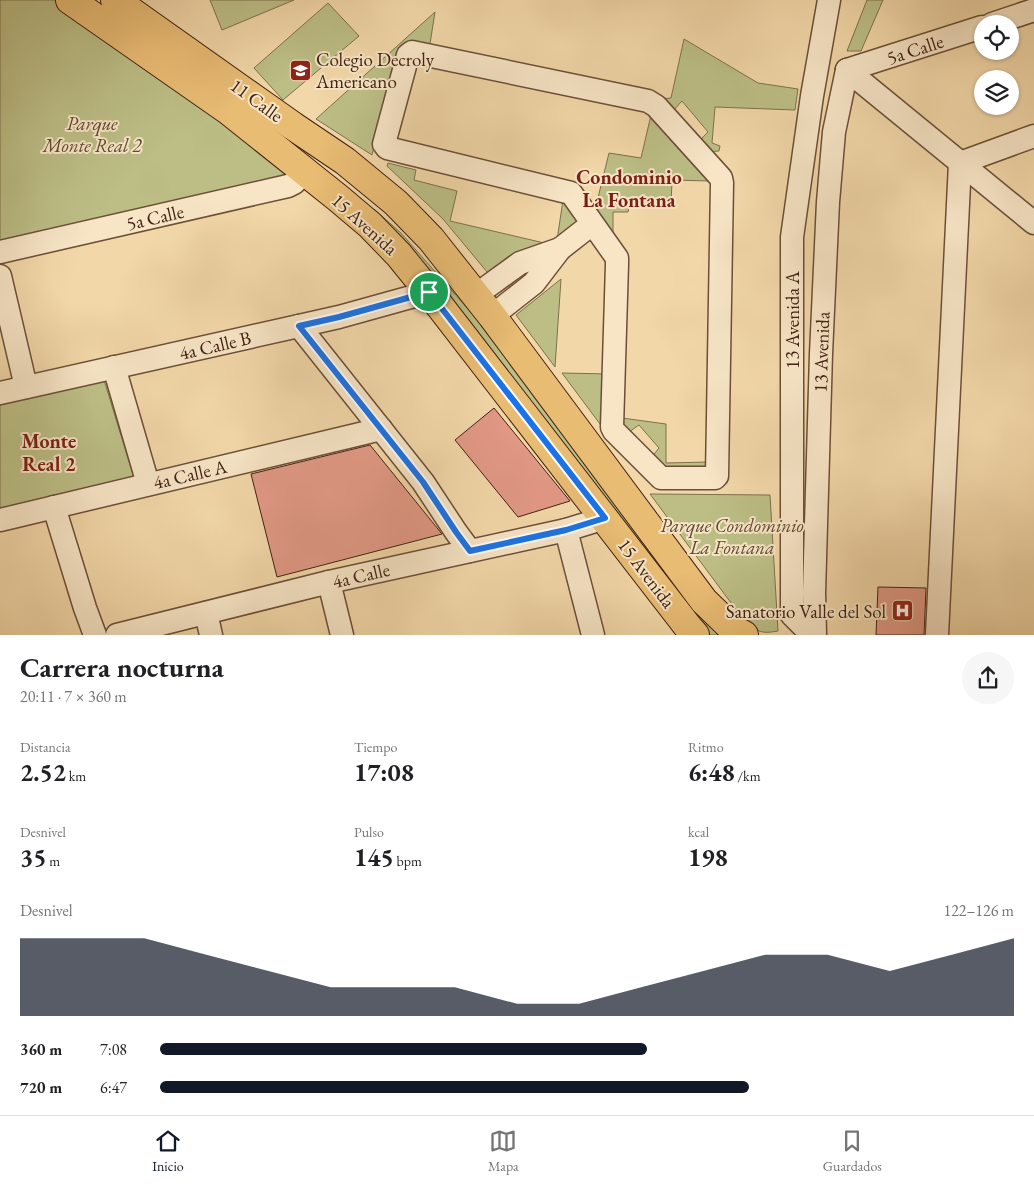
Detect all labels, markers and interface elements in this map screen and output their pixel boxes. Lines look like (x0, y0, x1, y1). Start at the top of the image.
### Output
map controls (974, 15, 1019, 115)
button: locate (974, 15, 1019, 60)
street label: 5a Calle (884, 29, 947, 70)
place label: Colegio Decroly Americano (315, 47, 435, 94)
school or university icon: Colegio Decroly Americano (288, 58, 312, 82)
button: layers (974, 70, 1019, 115)
street label: 11 Calle (225, 73, 288, 128)
park label: Parque Monte Real 2 (42, 111, 142, 158)
district label: Condominio La Fontana (576, 164, 682, 213)
street label: 15 Avenida (326, 188, 403, 261)
street label: 5a Calle (124, 199, 186, 236)
street label: 13 Avenida A (780, 270, 805, 369)
pin (408, 271, 450, 313)
icon: arrive (415, 278, 443, 306)
street label: 13 Avenida (808, 311, 835, 393)
street label: 4a Calle B (177, 325, 254, 366)
district label: Monte Real 2 (22, 428, 76, 477)
street label: 4a Calle A (151, 454, 230, 495)
park label: Parque Condominio La Fontana (660, 513, 804, 560)
street label: 15 Avenida (612, 533, 681, 614)
street label: 4a Calle (330, 557, 392, 594)
place label: Sanatorio Valle del Sol (726, 599, 886, 624)
hospital icon: Sanatorio Valle del Sol (890, 599, 914, 623)
text: Carrera nocturna (20, 649, 224, 685)
button: share (962, 652, 1014, 704)
text: 20:11 · 7 × 360 m (20, 686, 127, 707)
text: Distancia (20, 738, 71, 756)
text: Tiempo (354, 738, 397, 756)
text: Ritmo (688, 738, 724, 756)
text: 2.52 (20, 756, 66, 788)
text: 17:08 (354, 756, 414, 788)
text: 6:48 (688, 756, 735, 788)
text: km (66, 767, 86, 785)
text: /km (735, 767, 761, 785)
text: Desnivel (20, 823, 66, 841)
text: Pulso (354, 823, 384, 841)
text: kcal (688, 823, 709, 841)
text: 35 (20, 841, 46, 873)
text: 145 (354, 841, 394, 873)
text: 198 (688, 841, 728, 873)
text: m (46, 852, 60, 870)
text: bpm (394, 852, 422, 870)
text: Desnivel (20, 900, 73, 921)
text: 122–126 m (943, 900, 1014, 921)
text: 360 m (20, 1039, 62, 1060)
text: 7:08 (100, 1039, 127, 1060)
text: 720 m (20, 1077, 62, 1098)
text: 6:47 (100, 1077, 127, 1098)
tab: Inicio (152, 1127, 184, 1175)
tab: Mapa (488, 1127, 519, 1175)
tab: Guardados (823, 1127, 882, 1175)

